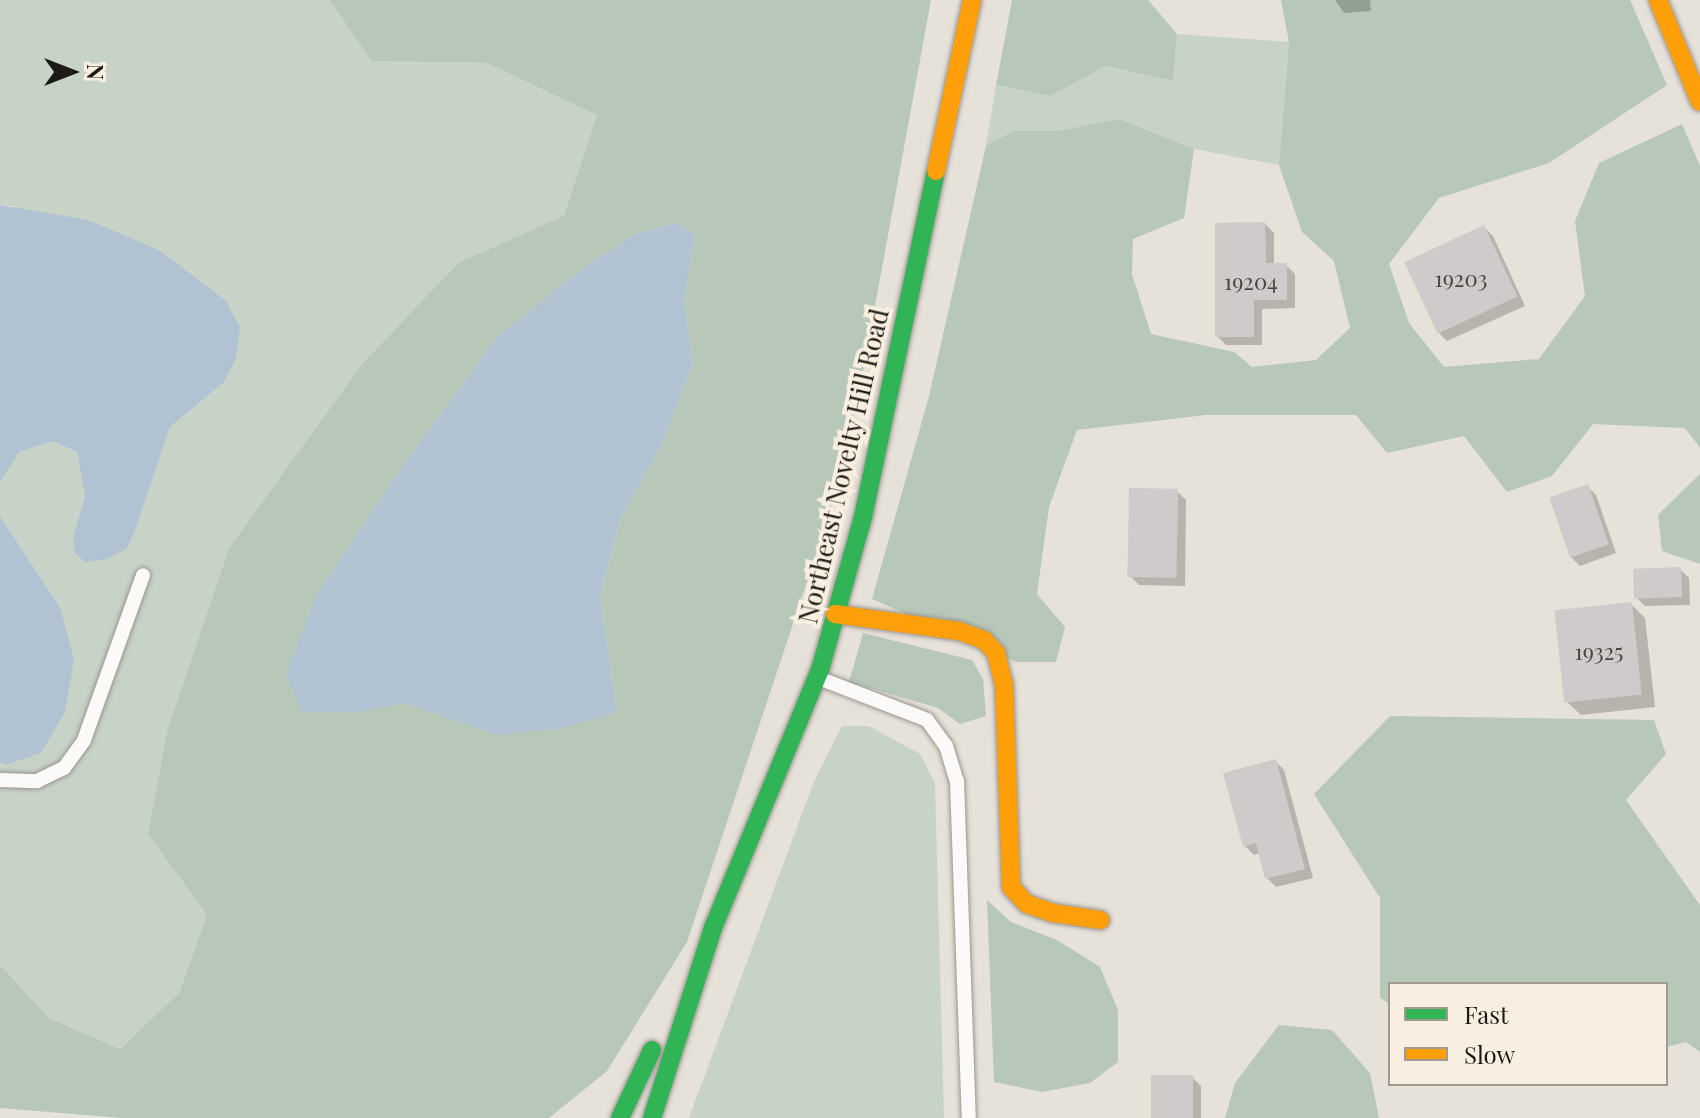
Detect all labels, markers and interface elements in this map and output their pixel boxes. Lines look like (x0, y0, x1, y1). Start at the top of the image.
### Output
north arrow (32, 32, 112, 112)
text: N (81, 64, 111, 80)
house number: 19203 (1435, 266, 1487, 292)
house number: 19204 (1224, 269, 1278, 295)
street label: Northeast Novelty Hill Road (791, 305, 895, 627)
house number: 19325 (1575, 639, 1623, 665)
legend (1388, 982, 1668, 1086)
text: Fast (1464, 998, 1509, 1030)
text: Slow (1464, 1038, 1515, 1070)

